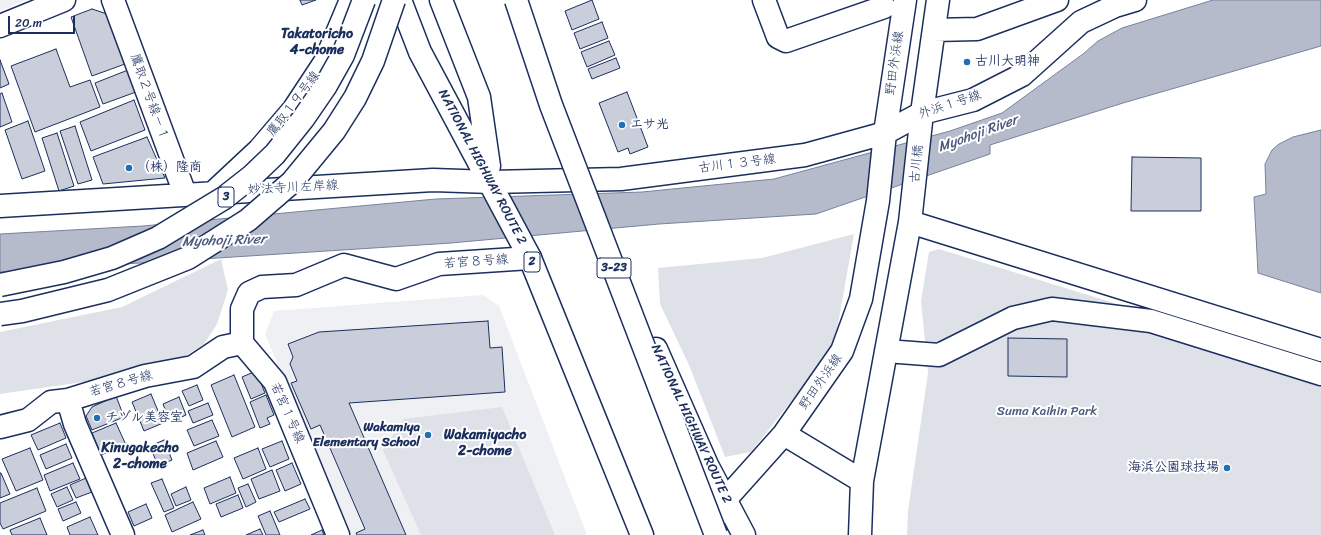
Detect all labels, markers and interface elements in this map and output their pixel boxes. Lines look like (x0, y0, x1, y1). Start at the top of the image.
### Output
scale bar (10, 8, 77, 34)
text: 20 m (15, 12, 42, 34)
district label: Takatoricho 4-chome (281, 26, 353, 58)
street label: 野田外浜線 (883, 30, 907, 96)
street label: 鷹取２号線－１ (126, 52, 172, 142)
place label: 古川大明神 (975, 54, 1040, 70)
marker: 古川大明神 (962, 57, 972, 67)
street label: 鷹取１９号線 (264, 68, 324, 140)
street label: NATIONAL HIGHWAY ROUTE 2 (434, 87, 530, 247)
street label: 外浜１号線 (917, 88, 983, 122)
water label: Myohoji River (936, 112, 1020, 156)
place label: エサ光 (630, 117, 669, 133)
marker: エサ光 (617, 120, 627, 130)
street label: 古川橋 (907, 144, 927, 184)
street label: 古川１３号線 (697, 152, 777, 176)
place label: （株）隆商 (137, 160, 202, 176)
marker: （株）隆商 (124, 163, 134, 173)
street label: 妙法寺川左岸線 (247, 178, 339, 198)
road number: 3 (218, 187, 234, 207)
water label: Myohoji River (182, 231, 266, 251)
street label: 若宮８号線 (443, 252, 509, 272)
road number: 2 (524, 252, 540, 272)
road number: 3-23 (597, 258, 631, 278)
street label: NATIONAL HIGHWAY ROUTE 2 (647, 342, 735, 506)
street label: 野田外浜線 (796, 351, 846, 413)
street label: 若宮８号線 (88, 368, 154, 400)
street label: 若宮１号線 (267, 380, 307, 446)
park label: Suma Kaihin Park (997, 404, 1097, 420)
place label: チヅル美容室 (105, 410, 183, 426)
marker: チヅル美容室 (92, 413, 102, 423)
place label: Wakamiya Elementary School (313, 420, 420, 451)
district label: Wakamiyacho 2-chome (444, 427, 526, 460)
marker: Wakamiya Elementary School (423, 430, 433, 440)
district label: Kinugakecho 2-chome (101, 440, 179, 472)
place label: 海浜公園球技場 (1128, 460, 1219, 476)
marker: 海浜公園球技場 (1222, 463, 1232, 473)

